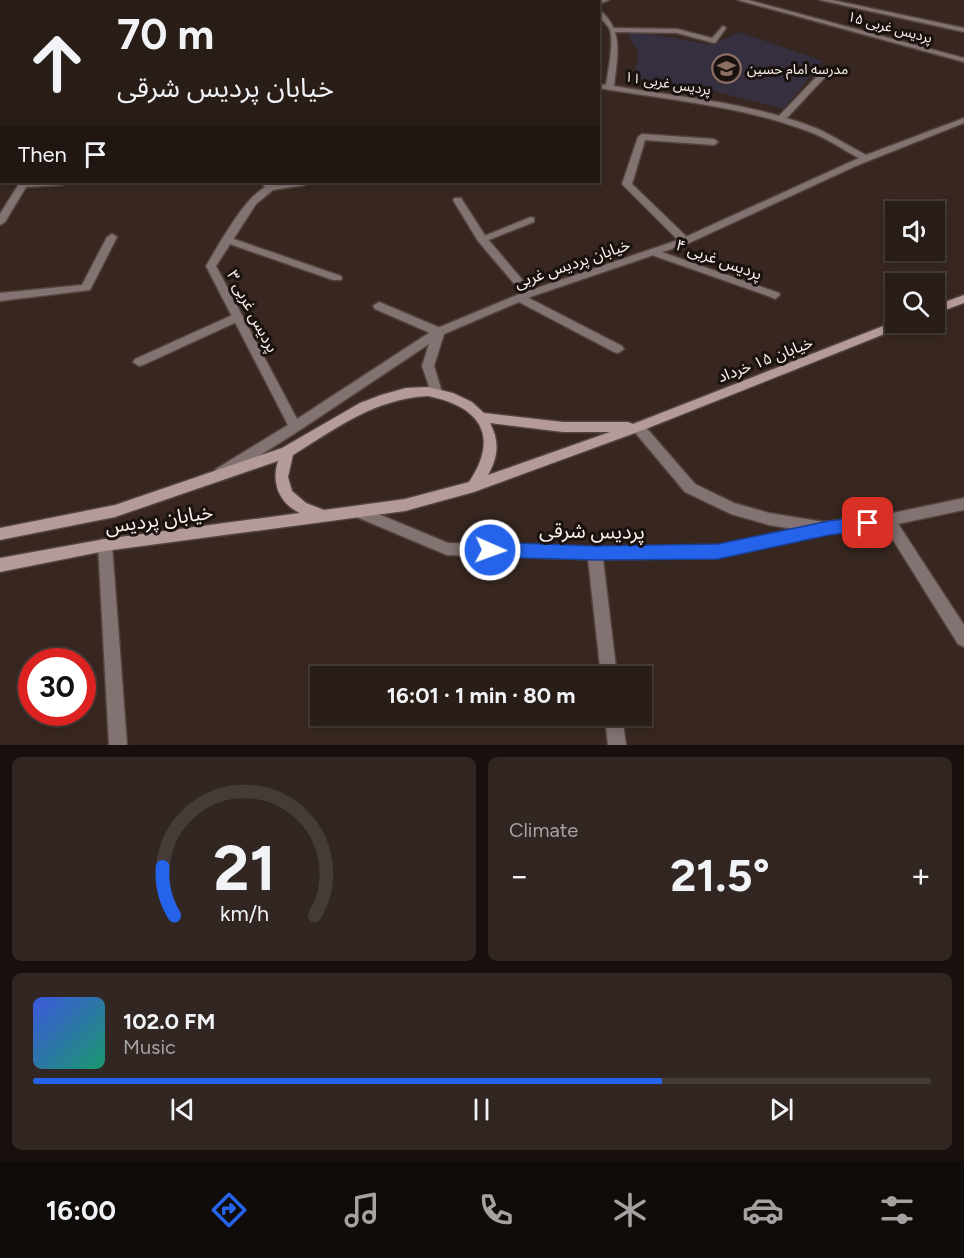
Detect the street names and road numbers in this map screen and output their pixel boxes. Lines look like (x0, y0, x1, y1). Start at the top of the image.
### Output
street label: پردیس غربی ۱۵ (845, 8, 934, 48)
street label: پردیس غربی ۱۱ (623, 68, 712, 100)
street label: خیابان پردیس غربی (512, 235, 633, 293)
street label: پردیس غربی ۴ (673, 235, 765, 285)
street label: پردیس غربی ۳ (222, 267, 282, 356)
street label: خیابان ۱۵ خرداد (715, 333, 816, 386)
street label: خیابان پردیس (103, 500, 215, 540)
street label: پردیس شرقی (539, 518, 645, 545)

